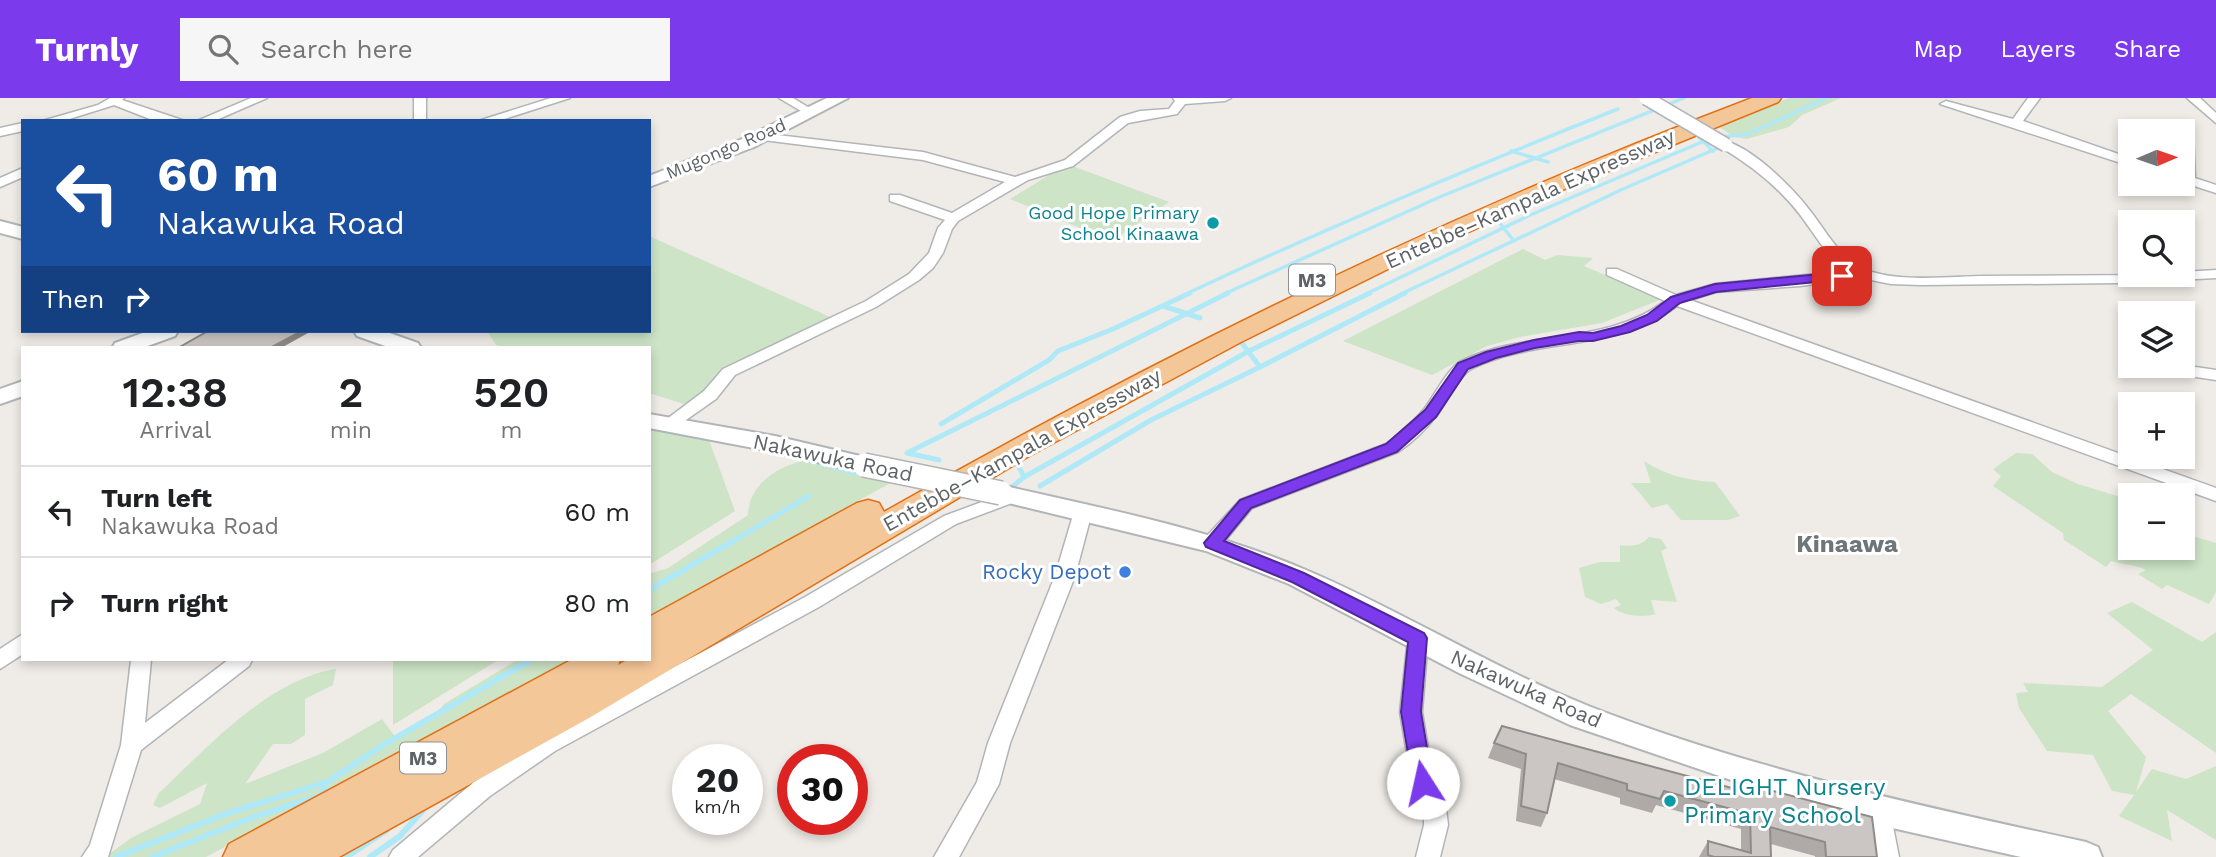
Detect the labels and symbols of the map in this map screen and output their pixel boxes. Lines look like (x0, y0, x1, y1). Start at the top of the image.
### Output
street label: Mugongo Road (663, 114, 789, 183)
north arrow (2118, 119, 2194, 196)
street label: Entebbe–Kampala Expressway (1381, 123, 1678, 274)
place label: Good Hope Primary School Kinaawa (1028, 202, 1200, 244)
marker: Good Hope Primary School Kinaawa (1205, 215, 1221, 231)
pin (1812, 246, 1872, 306)
road number: M3 (1289, 264, 1335, 296)
street label: Entebbe–Kampala Expressway (878, 362, 1165, 537)
street label: Nakawuka Road (751, 428, 915, 487)
district label: Kinaawa (1796, 530, 1898, 558)
place label: Rocky Depot (982, 559, 1111, 584)
marker: Rocky Depot (1117, 564, 1133, 580)
street label: Nakawuka Road (1447, 644, 1606, 733)
road number: M3 (400, 743, 446, 774)
speed limit sign: 30 (777, 744, 868, 835)
position arrow (1386, 746, 1460, 820)
place label: DELIGHT Nursery Primary School (1684, 773, 1886, 829)
marker: DELIGHT Nursery Primary School (1662, 793, 1678, 809)

